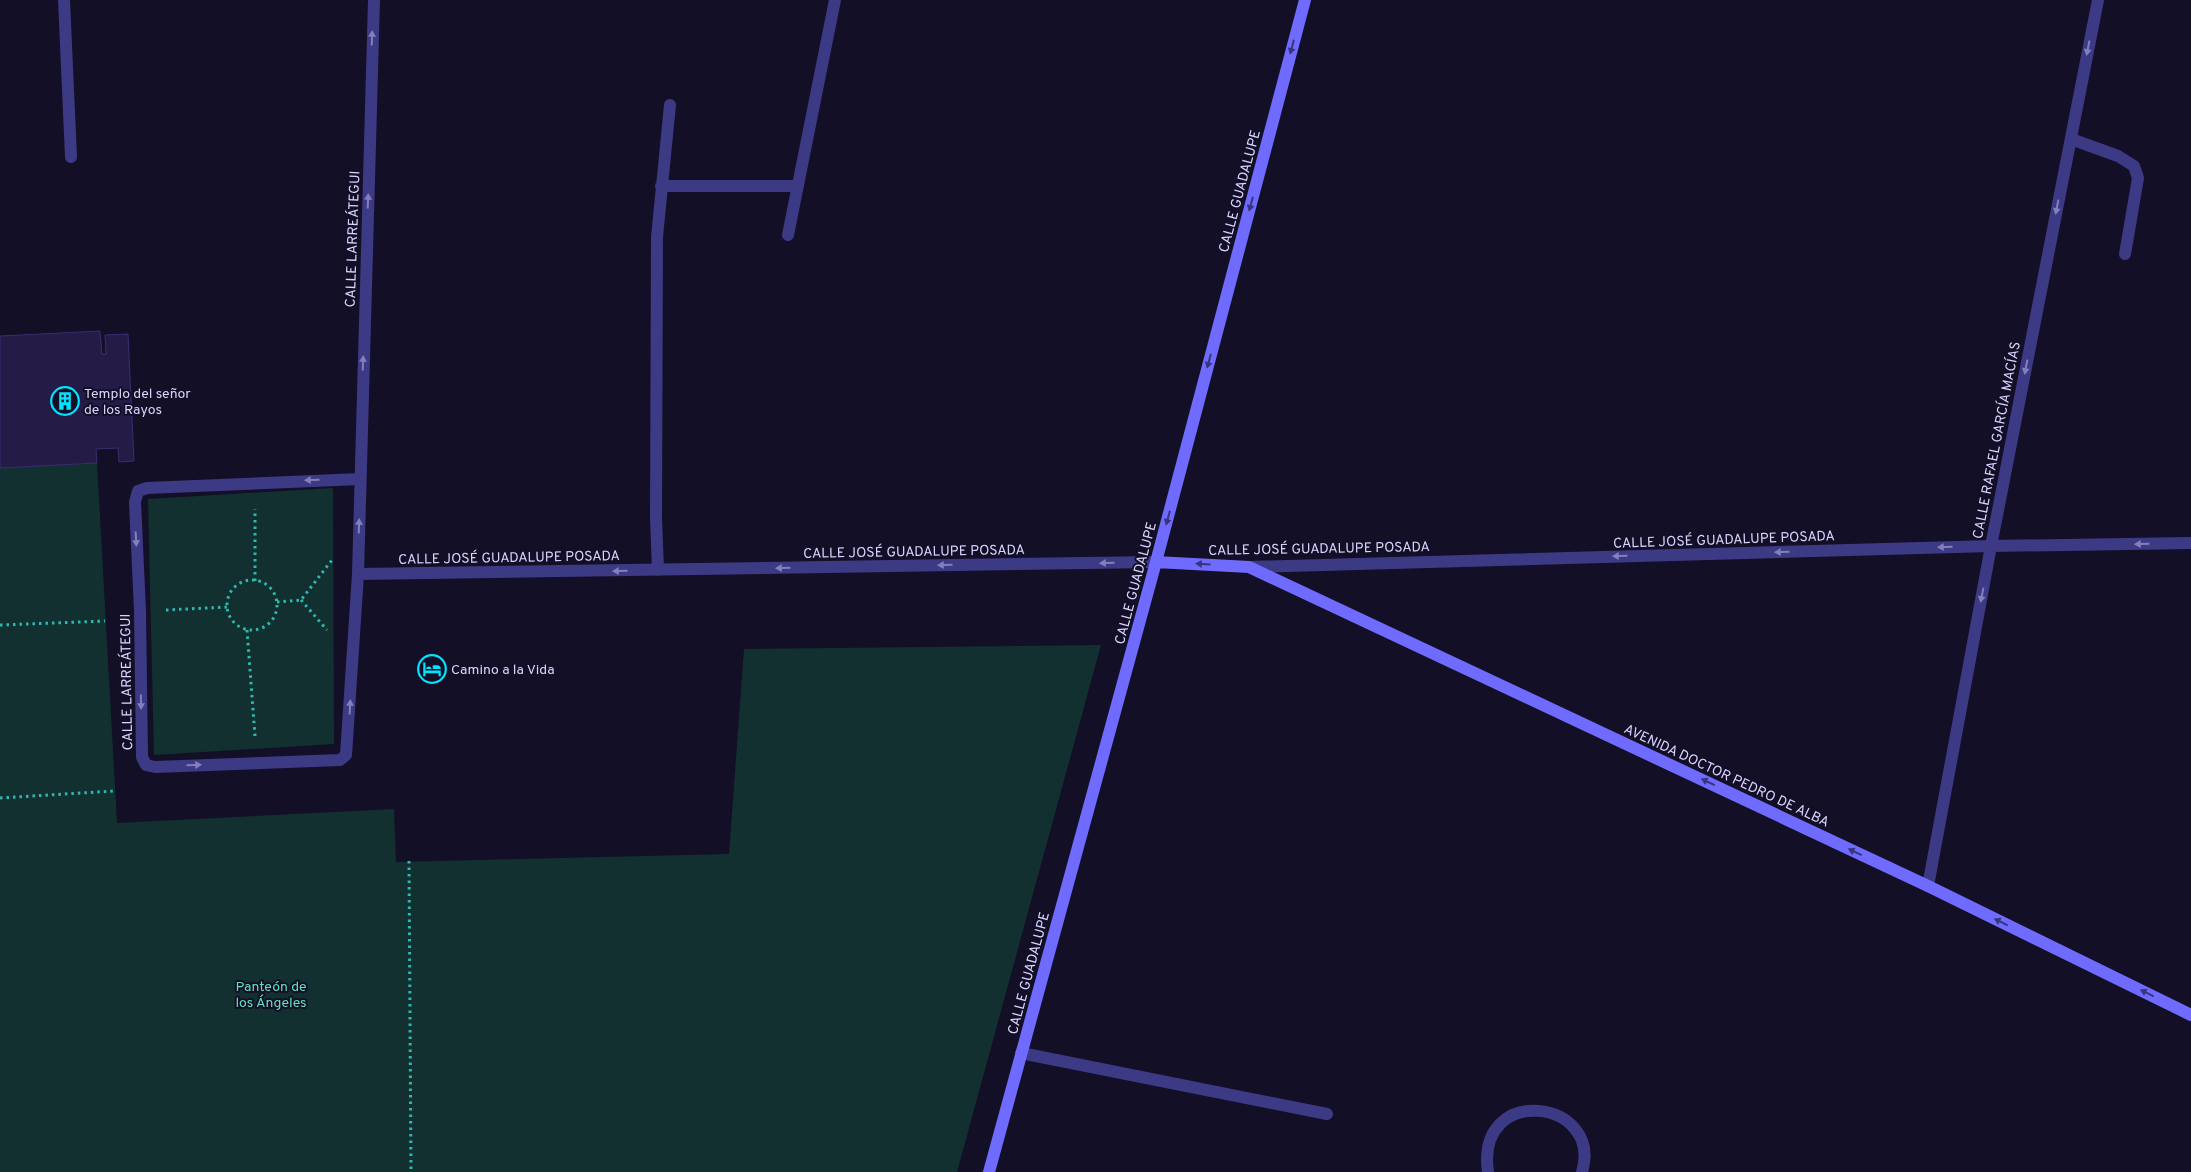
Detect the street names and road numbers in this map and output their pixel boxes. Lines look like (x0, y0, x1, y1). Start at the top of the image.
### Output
street label: CALLE GUADALUPE (1216, 128, 1265, 254)
street label: CALLE LARREÁTEGUI (342, 170, 364, 308)
street label: CALLE RAFAEL GARCÍA MACÍAS (1969, 340, 2025, 540)
street label: CALLE GUADALUPE (1112, 520, 1161, 646)
street label: CALLE JOSÉ GUADALUPE POSADA (1613, 527, 1835, 553)
street label: CALLE JOSÉ GUADALUPE POSADA (1208, 538, 1430, 560)
street label: CALLE JOSÉ GUADALUPE POSADA (803, 541, 1025, 563)
street label: CALLE JOSÉ GUADALUPE POSADA (398, 547, 620, 569)
street label: CALLE LARREÁTEGUI (117, 613, 137, 751)
street label: AVENIDA DOCTOR PEDRO DE ALBA (1621, 721, 1832, 832)
street label: CALLE GUADALUPE (1005, 910, 1054, 1036)

